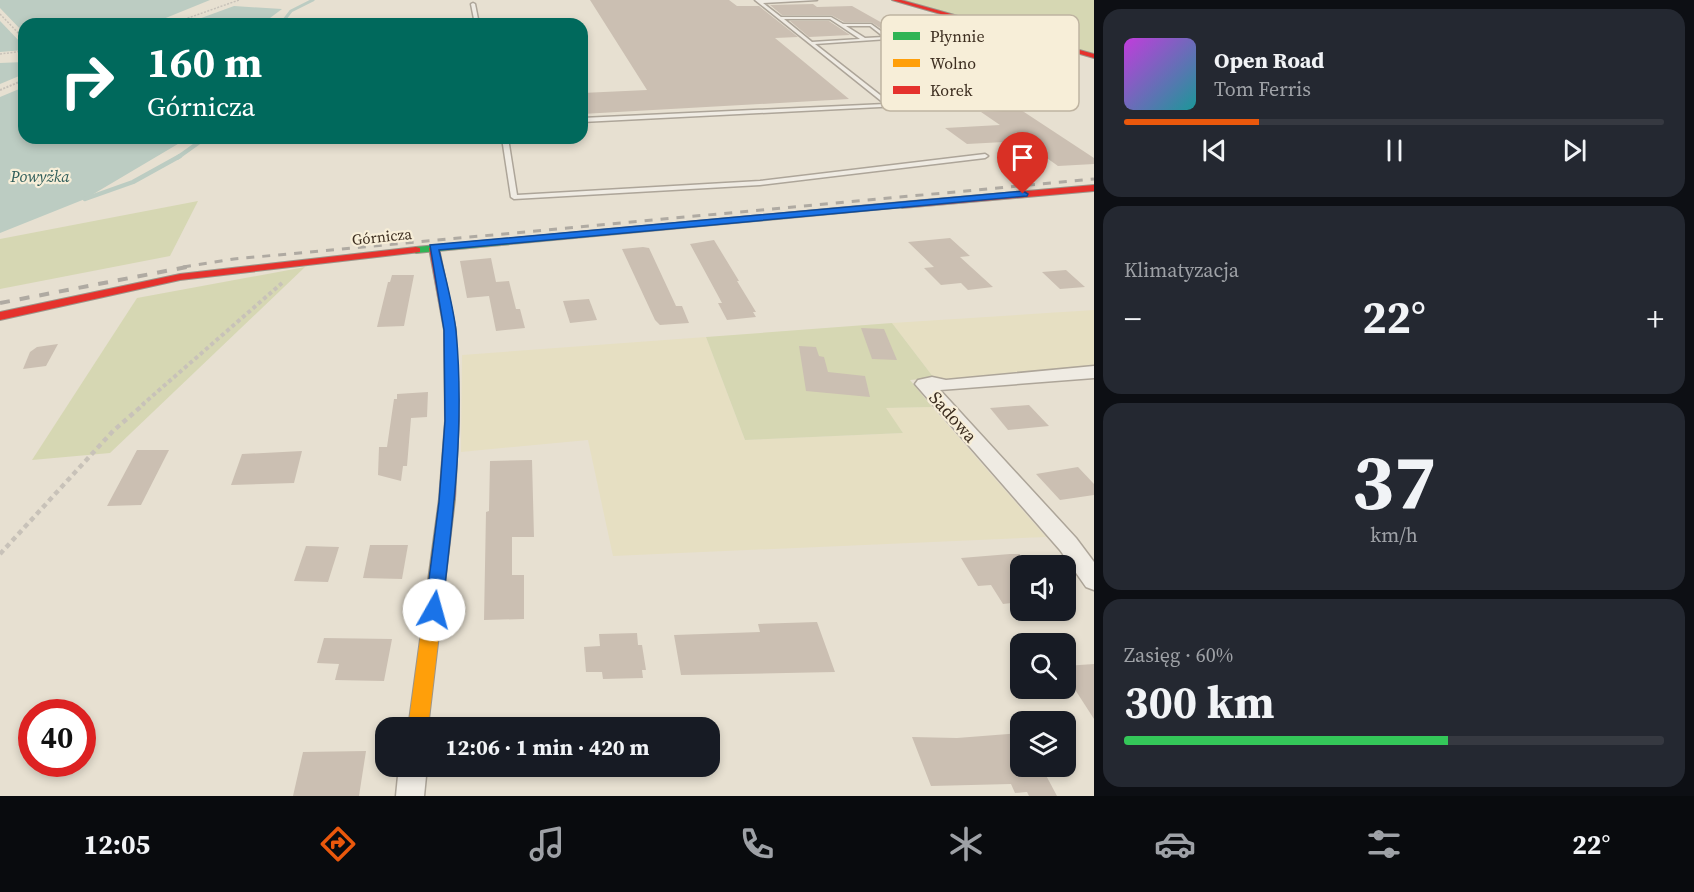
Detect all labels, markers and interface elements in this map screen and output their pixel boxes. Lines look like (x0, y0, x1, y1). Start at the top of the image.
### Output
legend (881, 15, 1079, 111)
text: Płynnie (930, 25, 985, 47)
text: 160 m (147, 33, 262, 91)
icon: right (48, 42, 126, 120)
text: Open Road (1214, 45, 1324, 75)
text: Wolno (930, 52, 976, 74)
text: Tom Ferris (1214, 75, 1311, 103)
text: Korek (930, 79, 973, 101)
text: Górnicza (147, 88, 255, 125)
pin (997, 132, 1048, 194)
icon: previous (1198, 134, 1231, 167)
icon: pause (1378, 134, 1411, 167)
icon: next (1558, 134, 1591, 167)
icon: arrive (1006, 141, 1039, 174)
water label: Powyżka (9, 165, 70, 187)
street label: Górnicza (351, 223, 413, 250)
text: Klimatyzacja (1124, 256, 1239, 284)
text: 22° (1362, 286, 1426, 348)
text: − (1124, 296, 1142, 341)
text: + (1646, 296, 1664, 341)
street label: Sadowa (924, 386, 984, 448)
text: 37 (1352, 428, 1436, 535)
text: km/h (1370, 521, 1418, 549)
map controls (1010, 555, 1076, 777)
button: sound (1010, 555, 1076, 621)
position arrow (402, 578, 466, 642)
button: search (1010, 633, 1076, 699)
text: Zasięg · 60% (1124, 641, 1233, 669)
text: 300 km (1124, 671, 1275, 733)
speed limit sign: 40 (18, 699, 96, 777)
button: layers (1010, 711, 1076, 777)
text: 12:06 · 1 min · 420 m (446, 732, 649, 762)
icon: directions (317, 823, 359, 865)
icon: music (526, 823, 568, 865)
icon: phone (736, 823, 778, 865)
icon: climate (945, 823, 987, 865)
icon: car (1154, 823, 1196, 865)
icon: filters (1363, 823, 1405, 865)
text: 12:05 (84, 826, 150, 863)
text: 22° (1572, 826, 1610, 863)

